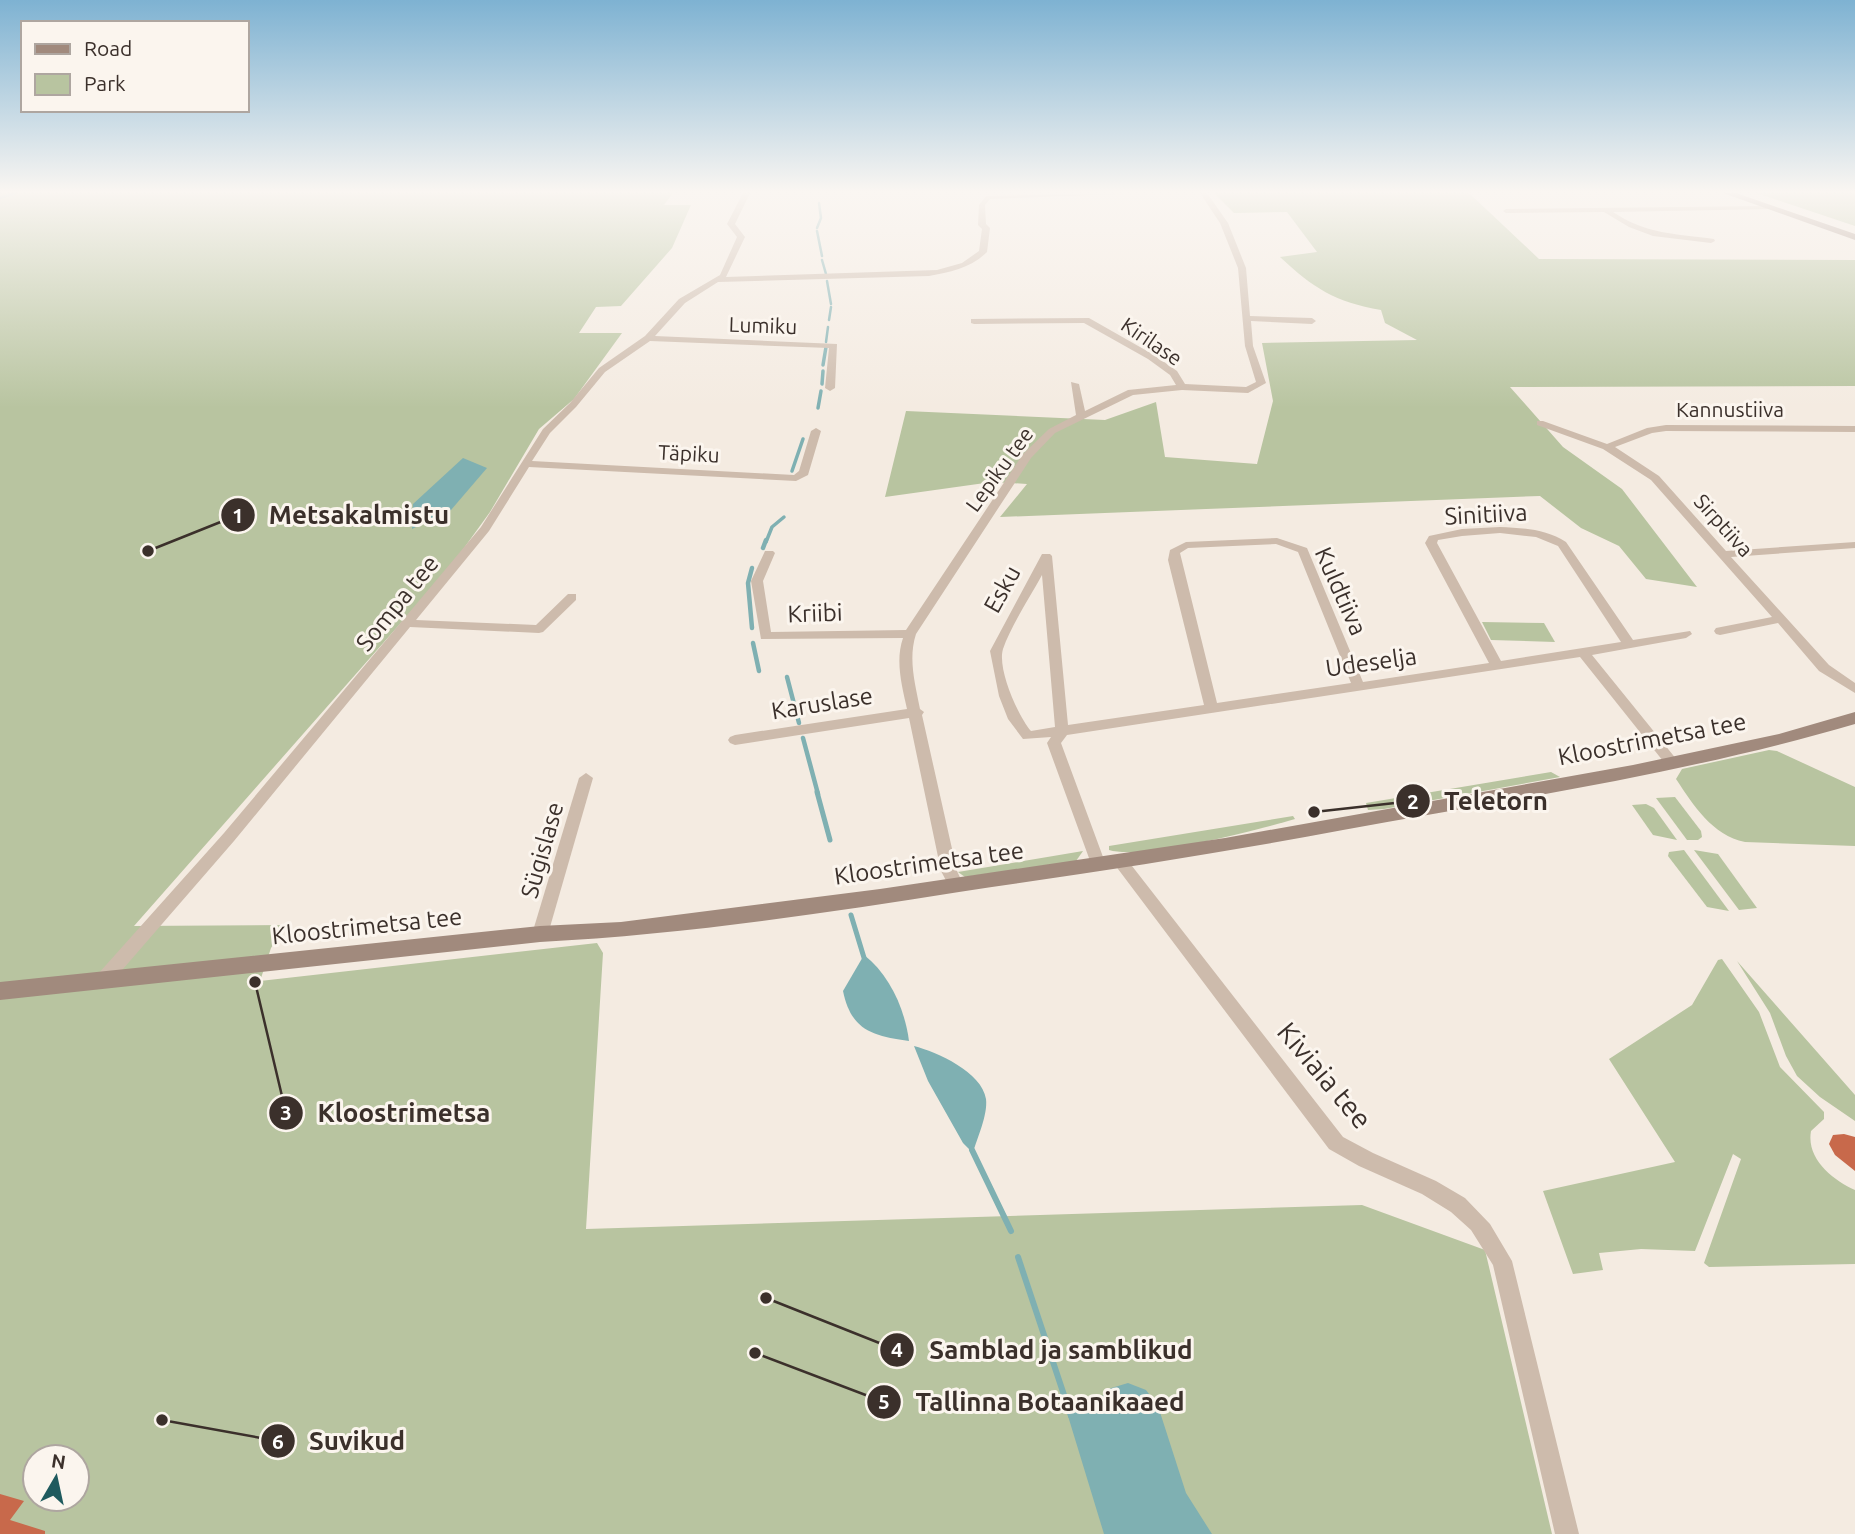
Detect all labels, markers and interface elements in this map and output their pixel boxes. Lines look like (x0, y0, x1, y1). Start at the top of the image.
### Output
legend (21, 21, 248, 112)
text: Road (84, 36, 132, 60)
text: Park (84, 71, 126, 95)
street label: Lumiku (728, 312, 798, 338)
street label: Kirilase (1117, 312, 1187, 370)
street label: Kannustiiva (1676, 397, 1784, 421)
street label: Lepiku tee (960, 422, 1038, 516)
street label: Täpiku (658, 439, 720, 467)
street label: Sirptiiva (1690, 489, 1758, 561)
callout: Metsakalmistu (220, 492, 463, 539)
street label: Sinitiiva (1444, 498, 1528, 530)
text: Metsakalmistu (269, 500, 449, 529)
text: 1 (232, 503, 244, 527)
street label: Kuldtiiva (1310, 543, 1372, 639)
street label: Sompa tee (350, 550, 444, 656)
street label: Esku (978, 561, 1026, 617)
street label: Kriibi (787, 599, 843, 627)
street label: Udeselja (1324, 642, 1418, 682)
street label: Karuslase (769, 682, 875, 724)
street label: Kloostrimetsa tee (1556, 707, 1748, 771)
callout: Teletorn (1395, 778, 1562, 825)
text: Teletorn (1444, 786, 1548, 815)
text: 2 (1407, 789, 1419, 813)
street label: Sügislase (515, 799, 569, 901)
street label: Kloostrimetsa tee (832, 836, 1026, 890)
street label: Kloostrimetsa tee (270, 903, 464, 949)
street label: Kiviaia tee (1272, 1016, 1378, 1134)
callout: Kloostrimetsa (269, 1090, 505, 1137)
text: Kloostrimetsa (318, 1098, 490, 1127)
text: 3 (280, 1100, 292, 1124)
callout: Samblad ja samblikud (880, 1326, 1206, 1373)
text: Samblad ja samblikud (929, 1335, 1193, 1364)
text: 4 (891, 1337, 903, 1361)
callout: Tallinna Botaanikaaed (867, 1378, 1199, 1425)
text: Tallinna Botaanikaaed (915, 1387, 1185, 1416)
text: 5 (878, 1389, 890, 1413)
callout: Suvikud (260, 1418, 419, 1465)
text: Suvikud (309, 1426, 405, 1455)
text: 6 (272, 1429, 284, 1453)
north arrow (21, 1443, 91, 1513)
text: N (50, 1449, 67, 1473)

